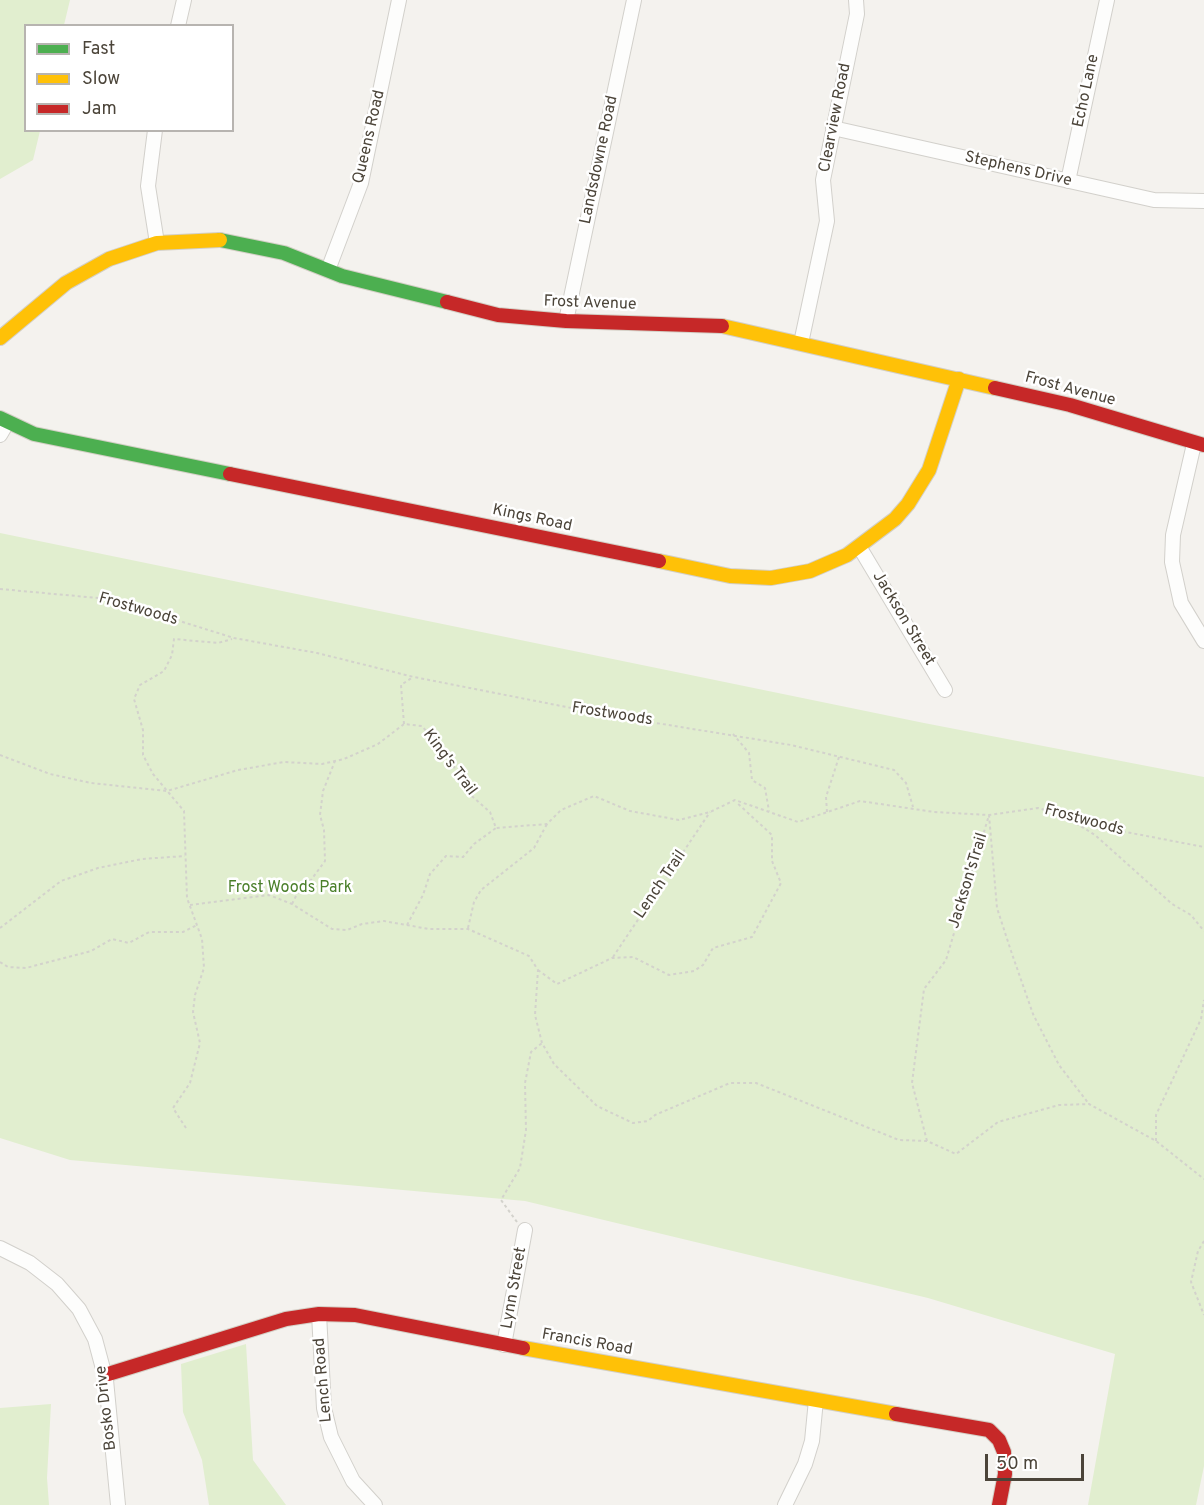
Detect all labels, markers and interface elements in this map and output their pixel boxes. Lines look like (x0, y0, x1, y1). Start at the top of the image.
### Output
legend (24, 24, 234, 132)
text: Fast (82, 38, 115, 61)
street label: Echo Lane (1070, 53, 1104, 129)
street label: Clearview Road (816, 62, 856, 174)
text: Slow (82, 68, 120, 91)
street label: Queens Road (350, 88, 390, 186)
street label: Landsdowne Road (577, 94, 623, 226)
text: Jam (82, 98, 117, 121)
street label: Stephens Drive (963, 148, 1073, 192)
street label: Frost Avenue (543, 293, 637, 315)
street label: Frost Avenue (1023, 369, 1117, 411)
street label: Kings Road (490, 501, 574, 537)
street label: Jackson Street (867, 568, 939, 670)
street label: Frostwoods (96, 590, 180, 630)
street label: Frostwoods (570, 699, 654, 731)
street label: King's Trail (418, 726, 480, 800)
street label: Frostwoods (1042, 801, 1126, 841)
street label: Jackson'sTrail (945, 831, 993, 931)
street label: Lench Trail (631, 847, 691, 923)
park label: Frost Woods Park (228, 879, 352, 899)
street label: Lynn Street (498, 1245, 532, 1331)
street label: Francis Road (540, 1326, 634, 1360)
street label: Lench Road (311, 1337, 337, 1423)
street label: Bosko Drive (92, 1364, 122, 1452)
scale bar (988, 1442, 1087, 1480)
text: 50 m (996, 1453, 1038, 1476)

